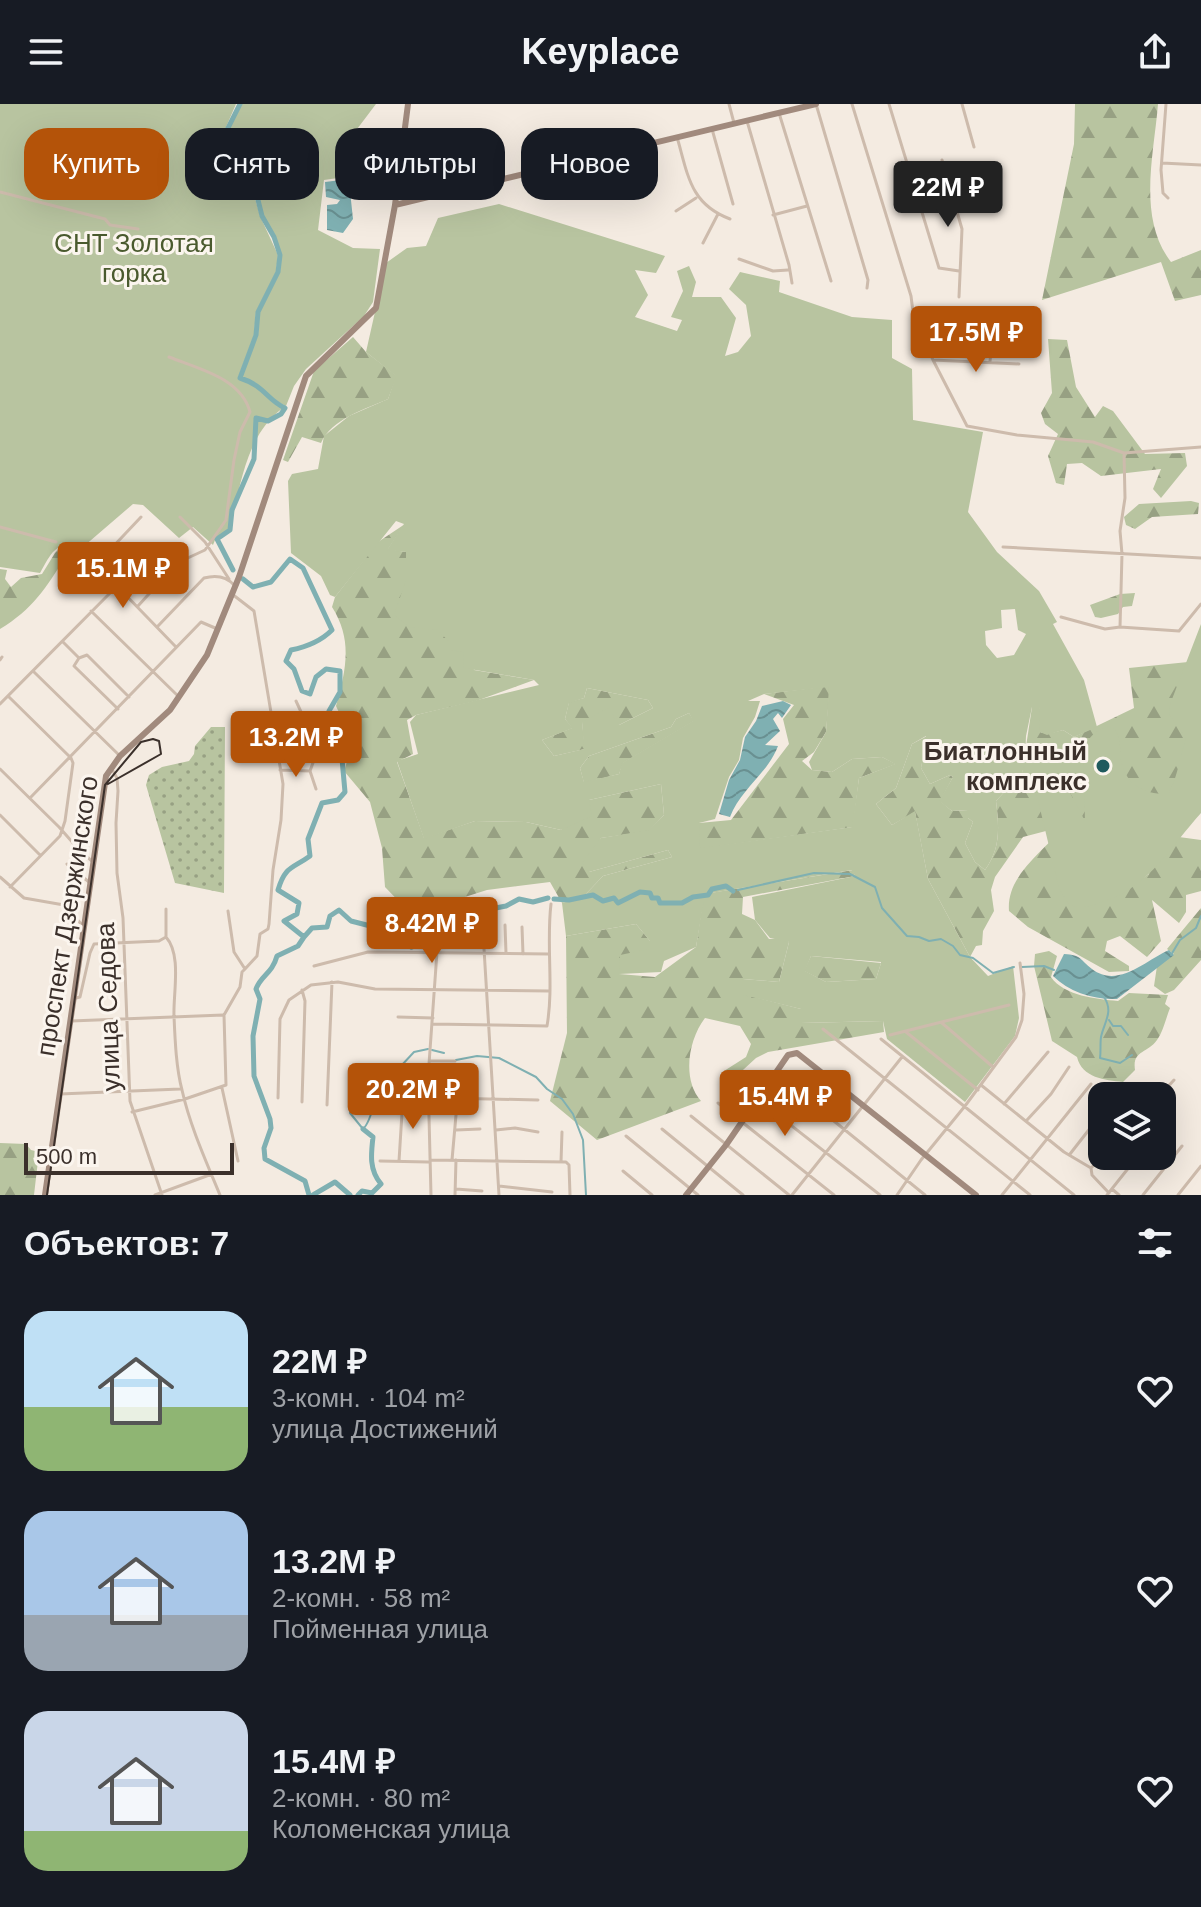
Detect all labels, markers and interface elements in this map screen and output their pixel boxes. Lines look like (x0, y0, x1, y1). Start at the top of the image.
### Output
icon: menu (24, 30, 68, 74)
icon: share (1133, 30, 1177, 74)
text: Keyplace (521, 31, 680, 72)
chip: Купить (24, 128, 169, 200)
chip: Снять (185, 128, 319, 200)
chip: Фильтры (335, 128, 505, 200)
chip: Новое (521, 128, 658, 200)
pin: 22M ₽ (892, 161, 1004, 229)
text: 22M ₽ (912, 172, 984, 202)
park label: СНТ Золотая горка (54, 228, 214, 288)
pin: 17.5M ₽ (902, 306, 1050, 374)
text: 17.5M ₽ (929, 317, 1023, 347)
pin: 15.1M ₽ (49, 542, 197, 610)
text: 15.1M ₽ (76, 553, 170, 583)
pin: 13.2M ₽ (222, 711, 370, 779)
text: 13.2M ₽ (249, 722, 343, 752)
place label: Биатлонный комплекс (924, 736, 1087, 796)
marker: Биатлонный комплекс (1094, 757, 1112, 775)
street label: проспект Дзержинского (30, 774, 104, 1058)
pin: 8.42M ₽ (358, 897, 506, 965)
text: 8.42M ₽ (385, 908, 479, 938)
street label: улица Седова (90, 922, 126, 1092)
pin: 20.2M ₽ (339, 1063, 487, 1131)
pin: 15.4M ₽ (711, 1070, 859, 1138)
text: 20.2M ₽ (366, 1074, 460, 1104)
text: 15.4M ₽ (738, 1081, 832, 1111)
map controls (1088, 1082, 1176, 1170)
button: layers (1088, 1082, 1176, 1170)
scale bar (24, 1139, 234, 1175)
text: 500 m (36, 1144, 97, 1169)
icon: filters (1133, 1221, 1177, 1265)
text: Объектов: 7 (24, 1224, 229, 1262)
text: 22M ₽ (272, 1342, 367, 1380)
icon: home (88, 1343, 184, 1439)
icon: heart (1133, 1369, 1177, 1413)
text: 3-комн. · 104 m² (272, 1383, 465, 1413)
text: улица Достижений (272, 1414, 498, 1444)
text: 13.2M ₽ (272, 1542, 396, 1580)
icon: home (88, 1543, 184, 1639)
icon: heart (1133, 1569, 1177, 1613)
text: 2-комн. · 58 m² (272, 1583, 450, 1613)
text: Пойменная улица (272, 1614, 488, 1644)
text: 15.4M ₽ (272, 1742, 396, 1780)
icon: home (88, 1743, 184, 1839)
icon: heart (1133, 1769, 1177, 1813)
text: 2-комн. · 80 m² (272, 1783, 450, 1813)
text: Коломенская улица (272, 1814, 510, 1844)

